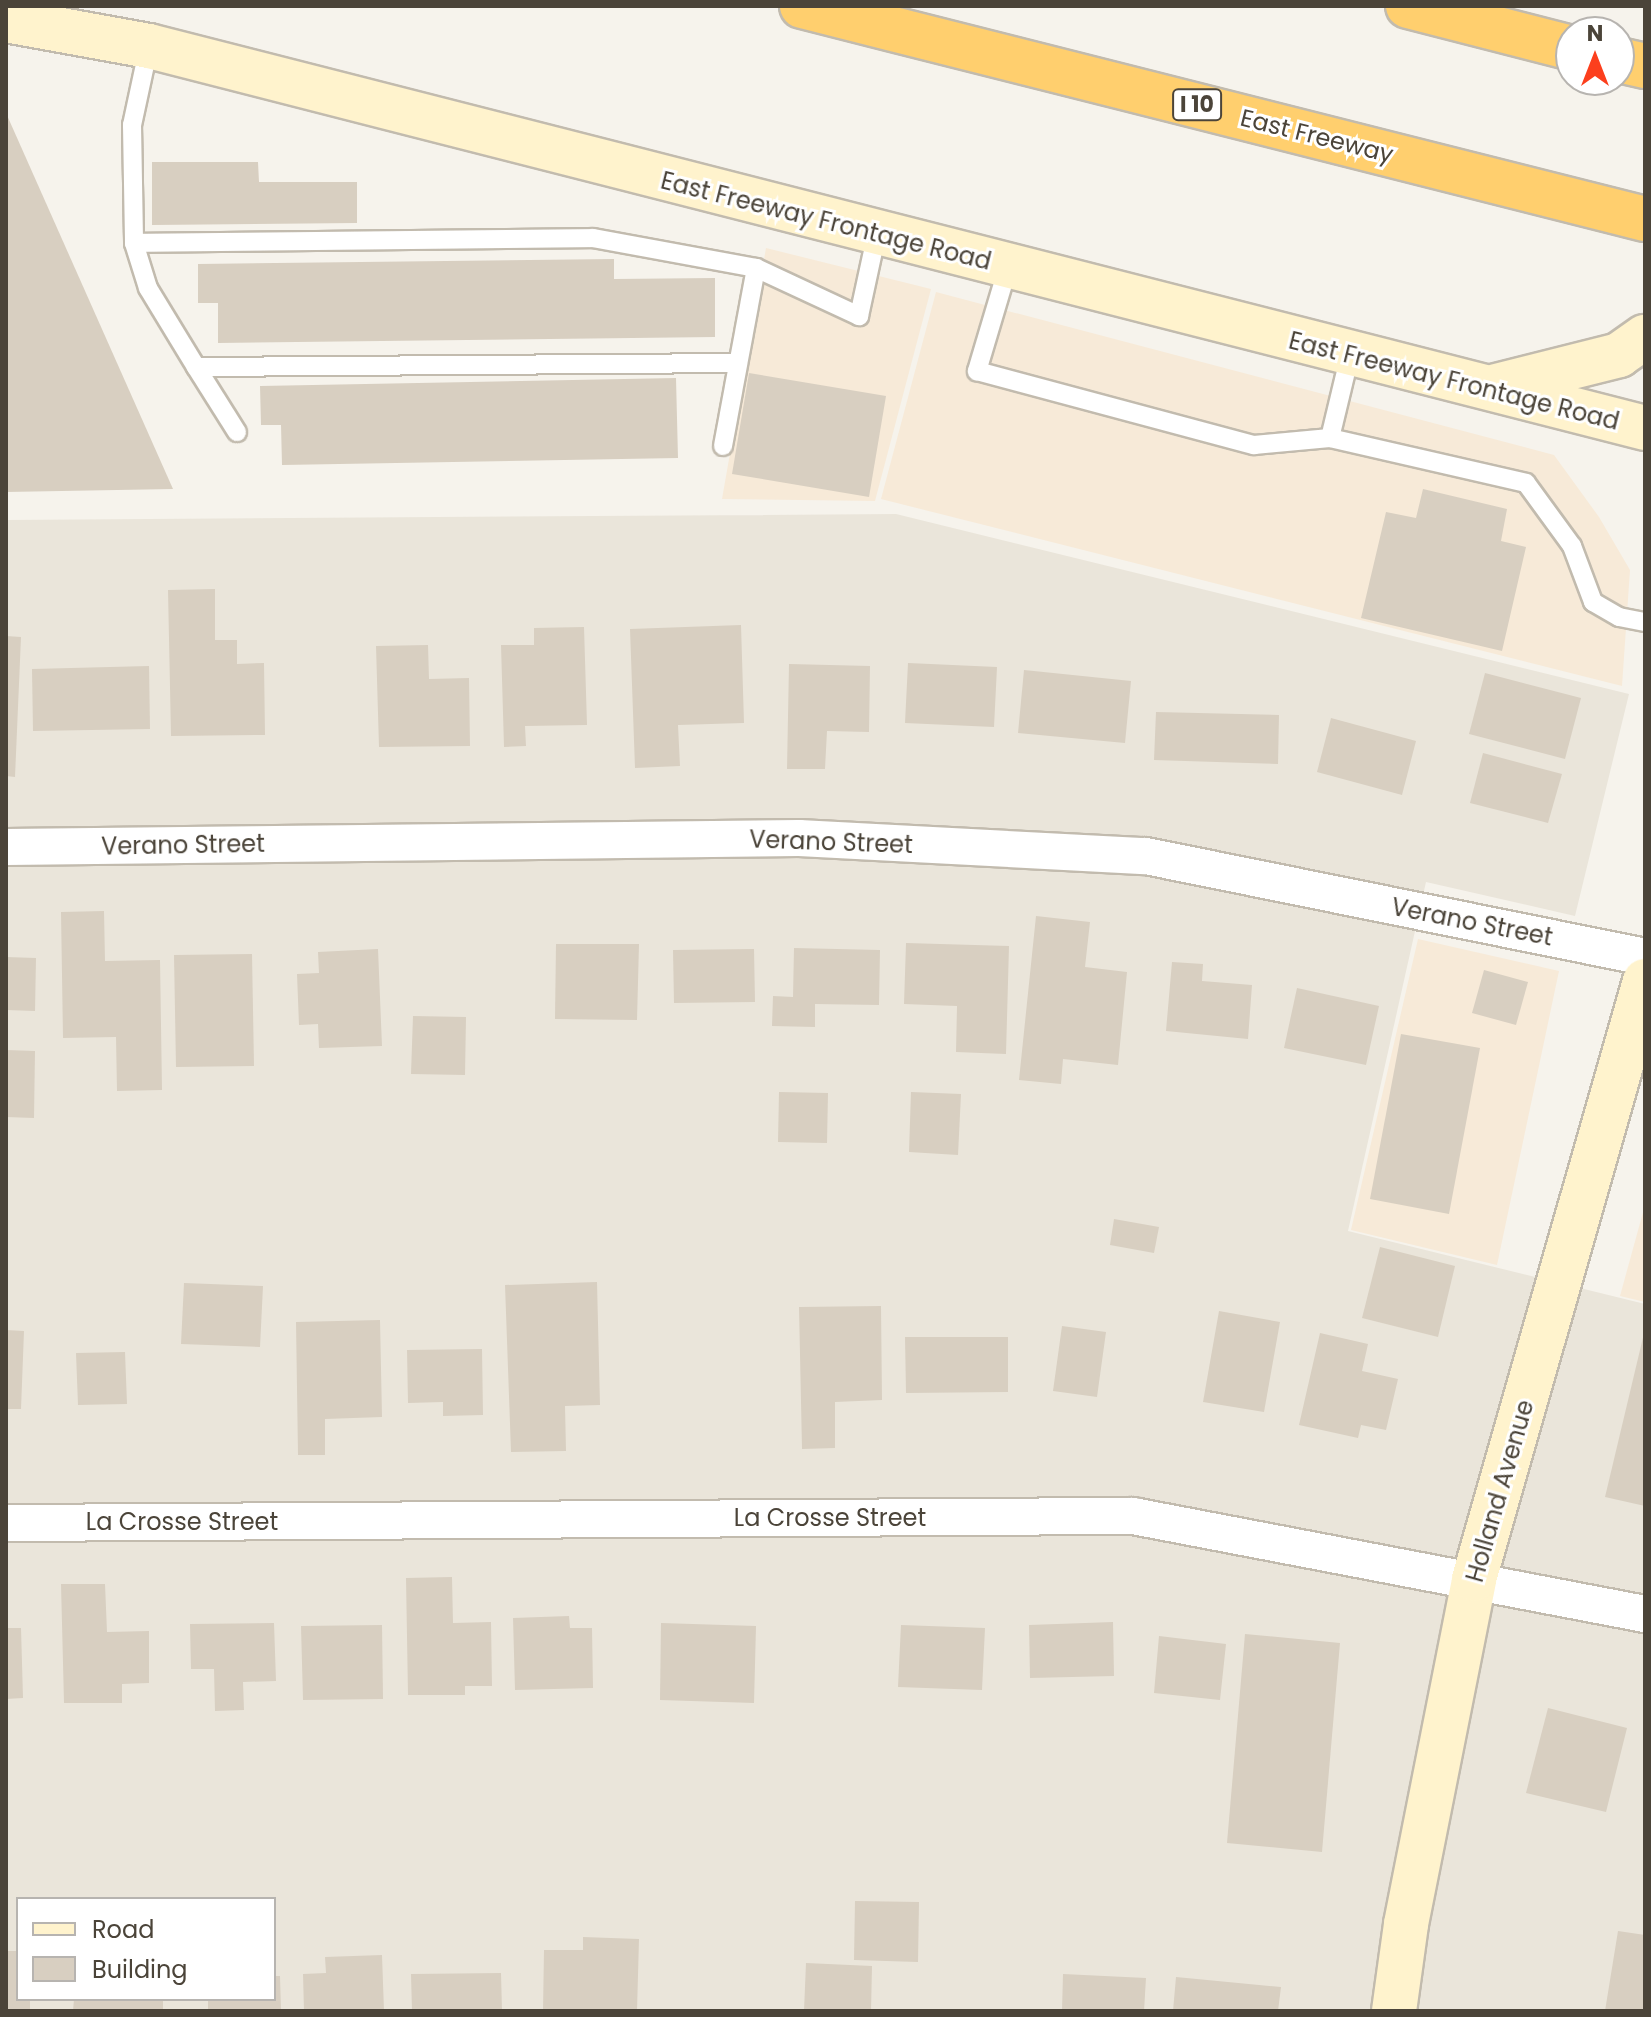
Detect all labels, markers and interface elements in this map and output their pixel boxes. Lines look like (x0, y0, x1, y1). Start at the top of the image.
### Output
north arrow (1555, 16, 1635, 96)
text: N (1587, 18, 1603, 49)
road number: I 10 (1171, 87, 1223, 123)
street label: East Freeway (1238, 103, 1396, 169)
street label: East Freeway Frontage Road (658, 166, 994, 276)
street label: East Freeway Frontage Road (1286, 326, 1622, 436)
street label: Verano Street (749, 825, 913, 859)
street label: Verano Street (101, 829, 265, 861)
street label: Verano Street (1389, 892, 1555, 952)
street label: Holland Avenue (1460, 1397, 1540, 1585)
street label: La Crosse Street (734, 1504, 926, 1532)
street label: La Crosse Street (86, 1508, 278, 1536)
legend (16, 1897, 276, 2001)
text: Road (92, 1913, 154, 1946)
text: Building (92, 1953, 188, 1986)

